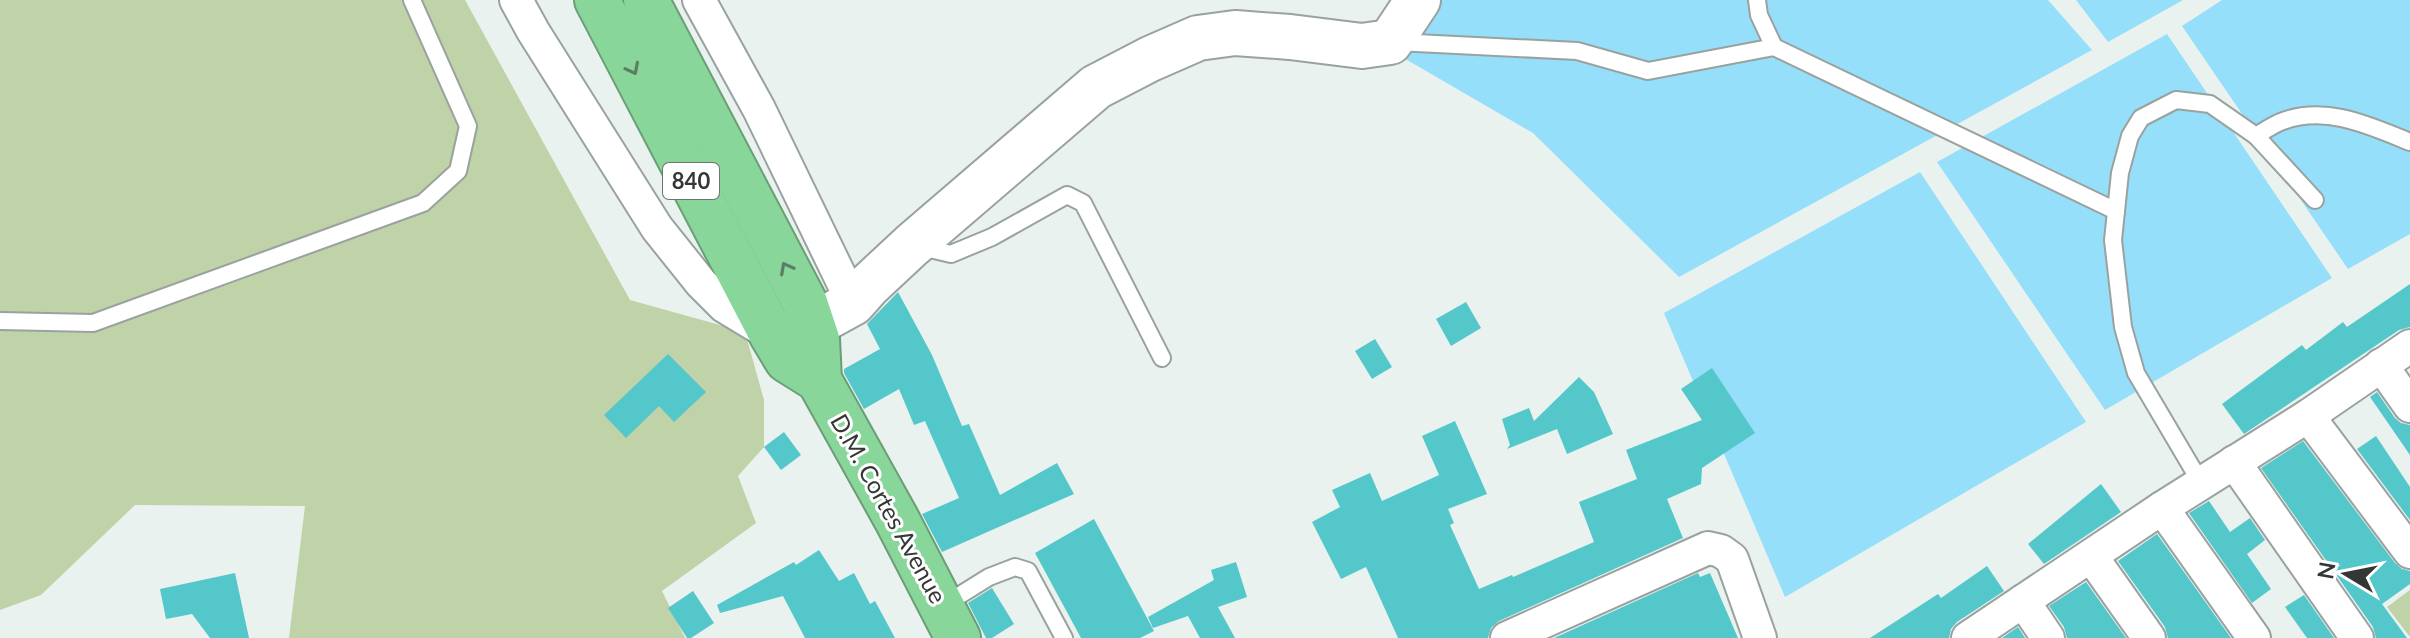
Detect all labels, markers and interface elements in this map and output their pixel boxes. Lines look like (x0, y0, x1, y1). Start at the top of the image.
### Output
one-way arrow (624, 61, 639, 76)
road number: 840 (663, 163, 719, 199)
one-way arrow (781, 262, 796, 276)
street label: D.M. Cortes Avenue (825, 409, 953, 608)
north arrow (2306, 534, 2386, 614)
text: N (2311, 560, 2341, 581)

